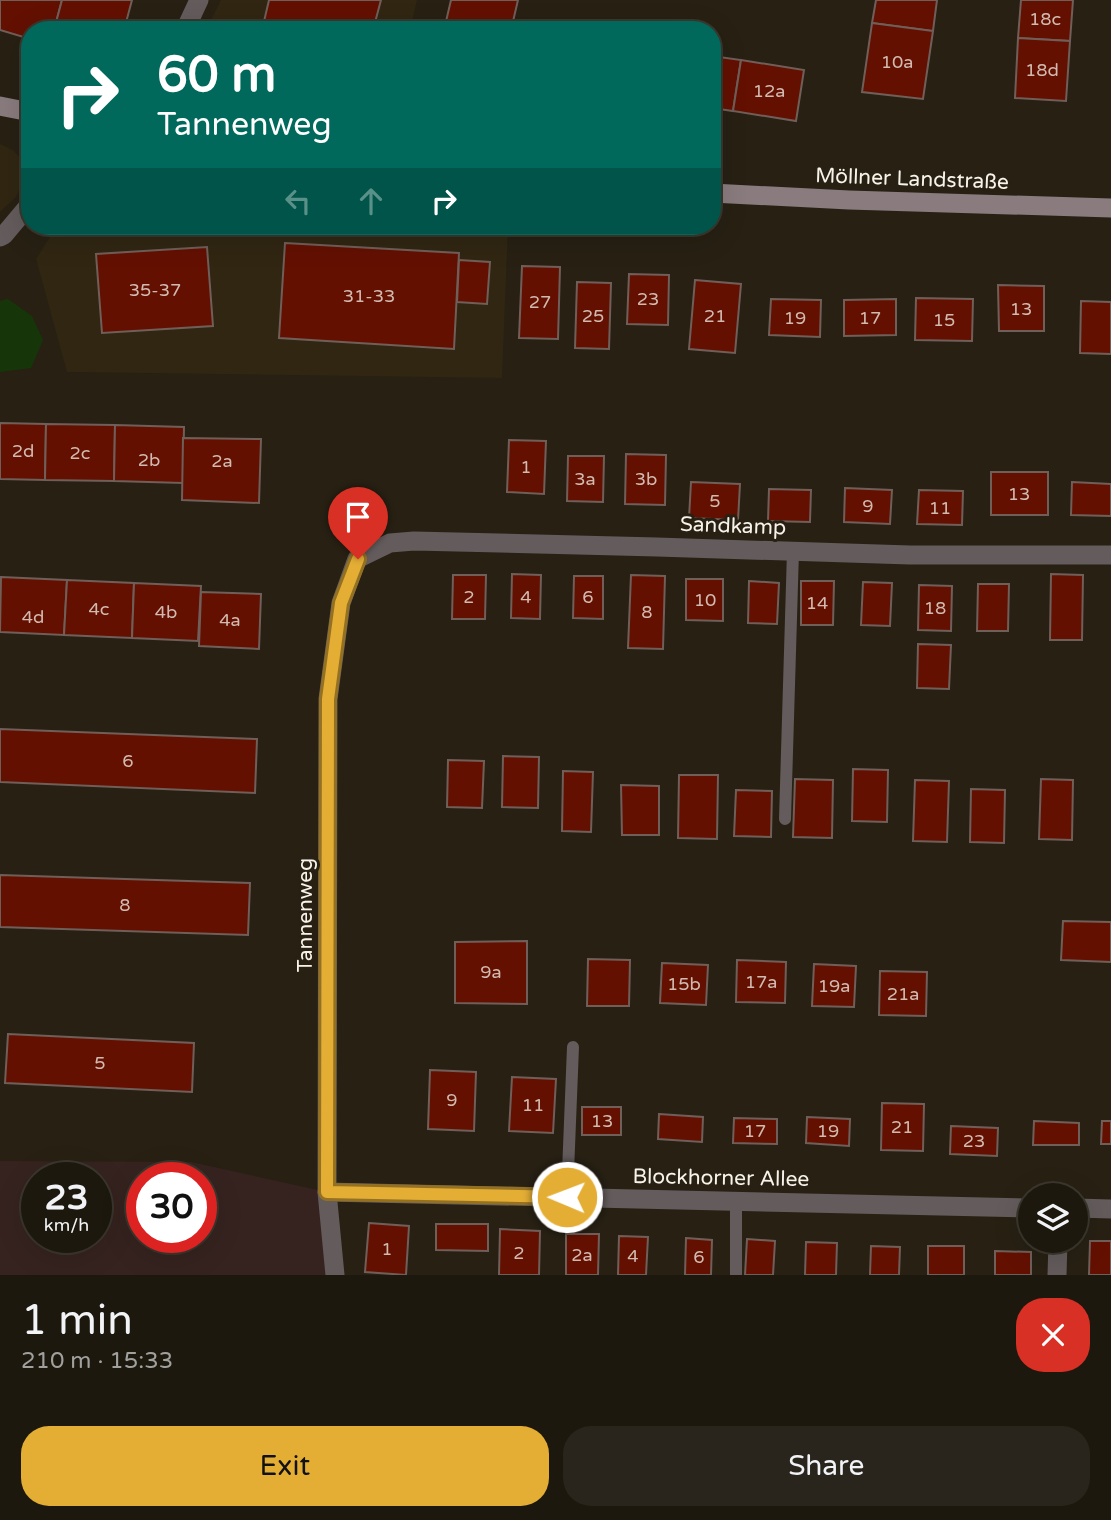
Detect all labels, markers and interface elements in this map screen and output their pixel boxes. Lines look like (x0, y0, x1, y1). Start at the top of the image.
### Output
house number: 18c (1029, 8, 1061, 30)
text: 60 m (157, 46, 276, 105)
icon: right (42, 49, 133, 140)
house number: 10a (881, 51, 913, 73)
house number: 18d (1025, 59, 1059, 81)
house number: 12a (753, 80, 785, 102)
text: Tannenweg (157, 106, 332, 144)
street label: Möllner Landstraße (815, 163, 1009, 195)
icon: left (279, 182, 317, 220)
icon: ahead (352, 182, 390, 220)
icon: right (425, 182, 463, 220)
house number: 35-37 (129, 279, 181, 301)
house number: 31-33 (343, 285, 395, 307)
house number: 23 (637, 288, 659, 310)
house number: 27 (529, 291, 551, 313)
house number: 13 (1010, 298, 1032, 320)
house number: 25 (582, 305, 604, 327)
house number: 21 (704, 305, 726, 327)
house number: 19 (784, 307, 806, 329)
house number: 17 (859, 307, 881, 329)
house number: 15 (933, 309, 955, 331)
house number: 2d (12, 440, 34, 462)
house number: 2c (70, 442, 90, 464)
house number: 2b (138, 449, 160, 471)
house number: 2a (211, 450, 233, 472)
house number: 1 (520, 456, 532, 478)
house number: 3a (574, 468, 596, 490)
house number: 3b (635, 468, 657, 490)
house number: 13 (1008, 483, 1030, 505)
pin (328, 487, 388, 559)
house number: 5 (709, 490, 721, 512)
house number: 9 (862, 495, 874, 517)
house number: 11 (929, 497, 951, 519)
icon: arrive (339, 498, 377, 536)
street label: Sandkamp (679, 512, 787, 540)
house number: 2 (463, 586, 475, 608)
house number: 4 (520, 586, 532, 608)
house number: 6 (582, 586, 594, 608)
house number: 10 (694, 589, 716, 611)
house number: 14 (806, 592, 828, 614)
house number: 18 (924, 597, 946, 619)
house number: 4c (89, 598, 109, 620)
house number: 4b (155, 601, 177, 623)
house number: 8 (641, 601, 653, 623)
house number: 4d (22, 606, 44, 628)
house number: 4a (219, 609, 241, 631)
house number: 6 (122, 750, 134, 772)
street label: Tannenweg (293, 858, 318, 972)
house number: 8 (119, 894, 131, 916)
house number: 9a (480, 961, 502, 983)
house number: 17a (745, 971, 777, 993)
house number: 15b (667, 973, 701, 995)
house number: 19a (818, 975, 850, 997)
house number: 21a (887, 983, 919, 1005)
house number: 5 (94, 1052, 106, 1074)
house number: 9 (446, 1089, 458, 1111)
house number: 11 (522, 1094, 544, 1116)
house number: 13 (591, 1110, 613, 1132)
house number: 21 (891, 1116, 913, 1138)
house number: 17 (744, 1120, 766, 1142)
house number: 19 (817, 1120, 839, 1142)
house number: 23 (963, 1130, 985, 1152)
position arrow (530, 1160, 604, 1234)
speed limit sign: 30 (126, 1162, 217, 1253)
street label: Blockhorner Allee (632, 1164, 810, 1192)
text: 23 (45, 1177, 88, 1219)
map controls (1018, 1183, 1088, 1253)
button: layers (1018, 1183, 1088, 1253)
text: km/h (44, 1214, 89, 1236)
house number: 1 (381, 1238, 393, 1260)
house number: 2 (513, 1242, 525, 1264)
house number: 2a (571, 1244, 593, 1266)
house number: 4 (627, 1245, 639, 1267)
house number: 6 (693, 1246, 705, 1268)
text: 1 min (21, 1295, 133, 1346)
button: close (1016, 1298, 1090, 1372)
text: 210 m · 15:33 (21, 1347, 173, 1375)
button: Exit (21, 1426, 549, 1506)
button: Share (563, 1426, 1090, 1506)

